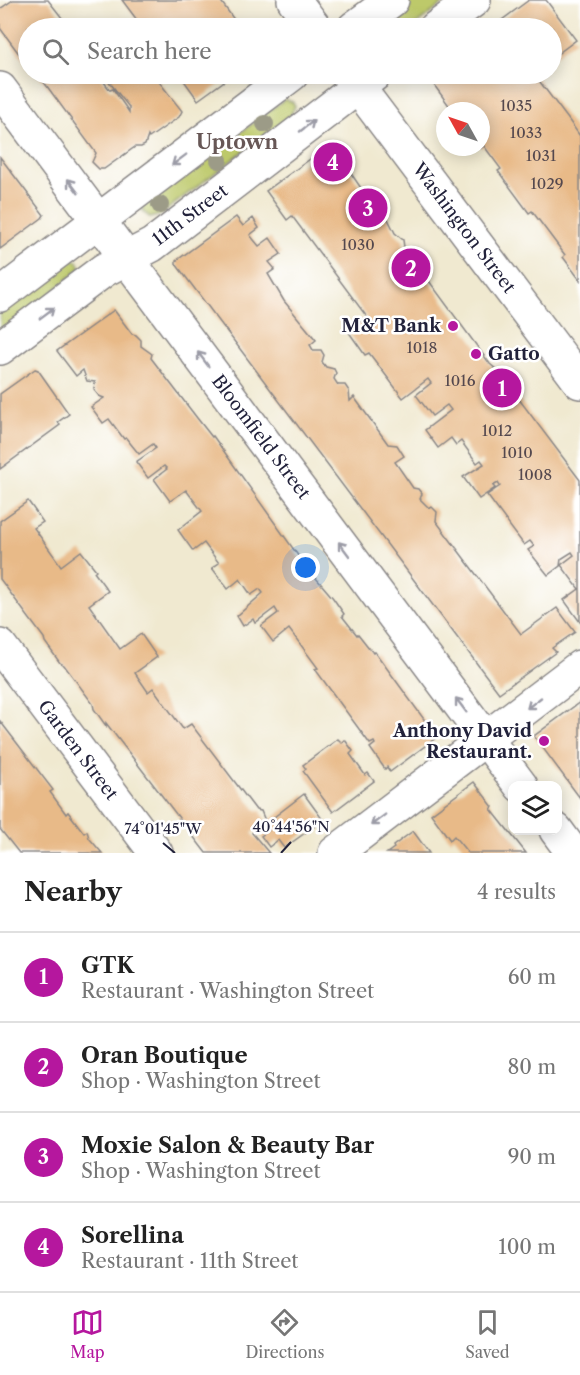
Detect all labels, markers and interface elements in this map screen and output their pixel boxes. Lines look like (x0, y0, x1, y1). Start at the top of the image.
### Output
search box (18, 18, 562, 84)
icon: search (39, 35, 72, 68)
text: Search here (87, 38, 212, 65)
house number: 1035 (500, 96, 532, 115)
north arrow (436, 102, 490, 156)
one-way arrow (298, 120, 314, 132)
house number: 1033 (510, 123, 542, 142)
district label: Uptown (196, 130, 278, 154)
pin: 4 (314, 140, 352, 184)
house number: 1031 (526, 146, 557, 165)
one-way arrow (171, 153, 187, 166)
street label: Washington Street (407, 158, 521, 298)
house number: 1029 (530, 174, 564, 193)
one-way arrow (67, 178, 80, 194)
street label: 11th Street (148, 179, 232, 250)
pin: 3 (348, 186, 388, 230)
house number: 1030 (341, 235, 375, 254)
pin: 2 (392, 246, 430, 290)
one-way arrow (38, 307, 54, 319)
place label: M&T Bank (341, 315, 442, 337)
marker: M&T Bank (446, 319, 460, 333)
house number: 1018 (406, 338, 438, 357)
place label: Gatto (488, 343, 540, 365)
marker: Gatto (469, 347, 483, 361)
one-way arrow (196, 351, 209, 367)
pin: 1 (482, 366, 522, 410)
street label: Bloomfield Street (207, 370, 315, 504)
house number: 1016 (445, 371, 476, 390)
house number: 1012 (482, 421, 512, 440)
house number: 1010 (501, 443, 533, 462)
house number: 1008 (518, 465, 552, 484)
one-way arrow (338, 541, 351, 557)
your location (291, 553, 320, 582)
street label: Garden Street (33, 696, 123, 805)
one-way arrow (526, 697, 542, 709)
one-way arrow (455, 698, 467, 714)
place label: Anthony David Restaurant. (392, 720, 532, 763)
marker: Anthony David Restaurant. (537, 734, 551, 748)
map controls (508, 781, 562, 835)
button: layers (508, 781, 562, 835)
one-way arrow (370, 814, 386, 827)
text: 40°44'56"N (252, 817, 330, 836)
text: 74°01'45"W (124, 819, 202, 838)
text: Nearby (24, 876, 122, 908)
text: 4 results (477, 880, 556, 904)
text: GTK (81, 952, 134, 979)
text: 1 (39, 965, 48, 989)
text: 60 m (508, 965, 556, 989)
text: Restaurant · Washington Street (81, 979, 374, 1003)
text: Oran Boutique (81, 1042, 248, 1069)
text: 2 (38, 1055, 49, 1079)
text: 80 m (508, 1055, 556, 1079)
text: Shop · Washington Street (81, 1069, 321, 1093)
text: Moxie Salon & Beauty Bar (81, 1132, 374, 1159)
text: 3 (38, 1145, 49, 1169)
text: 90 m (508, 1145, 556, 1169)
text: Shop · Washington Street (81, 1159, 321, 1183)
text: Sorellina (81, 1222, 184, 1249)
text: 4 (38, 1235, 49, 1259)
text: 100 m (498, 1235, 556, 1259)
text: Restaurant · 11th Street (81, 1249, 298, 1273)
tab: Map (70, 1306, 105, 1362)
tab: Directions (245, 1306, 324, 1362)
tab: Saved (465, 1306, 510, 1362)

